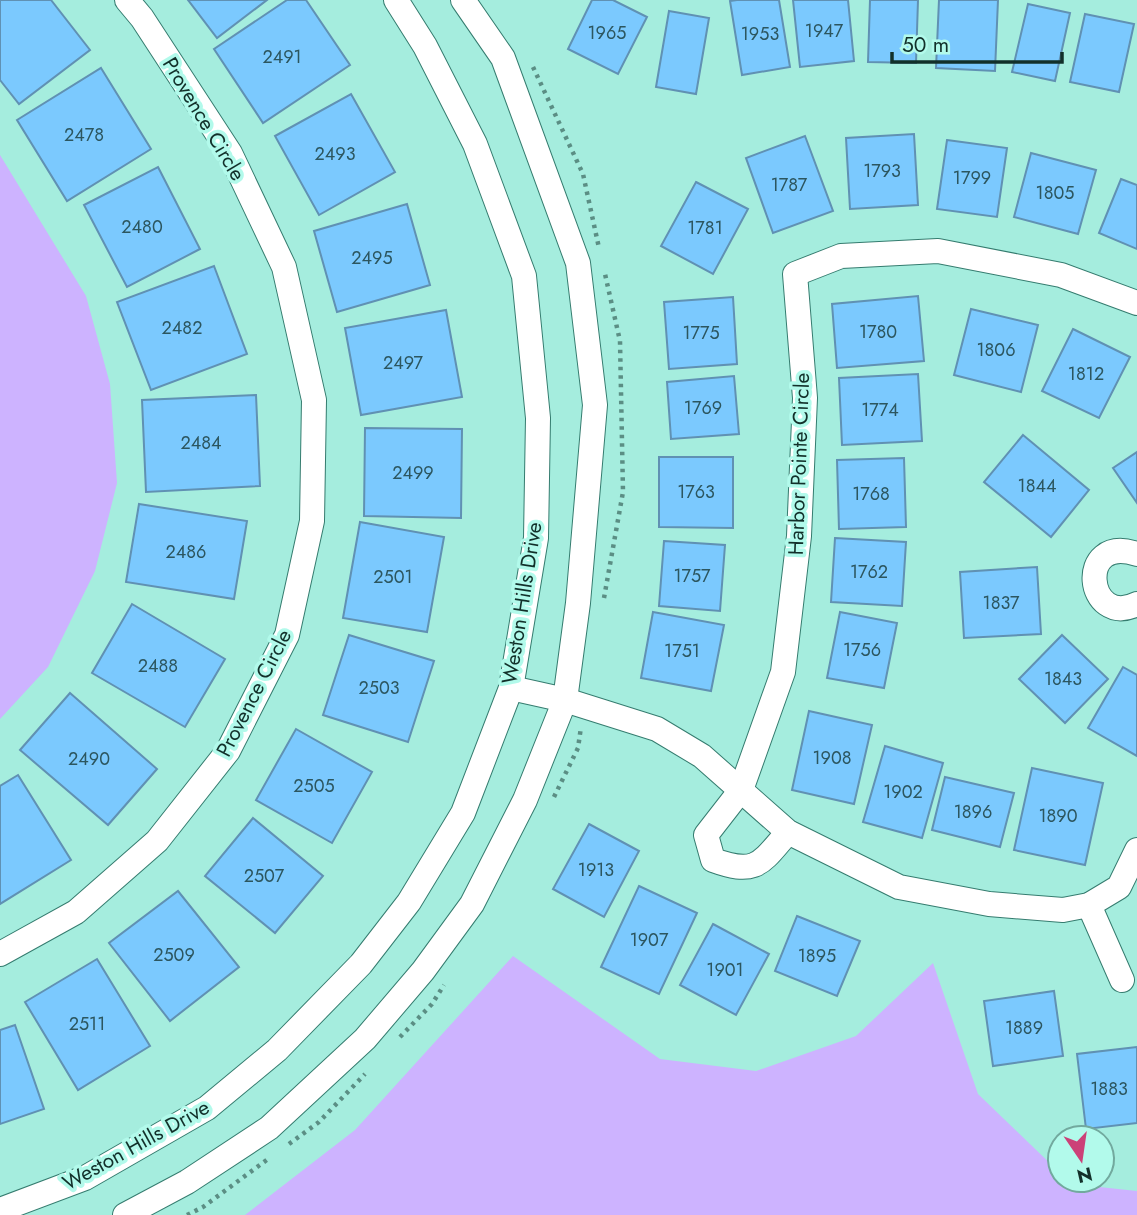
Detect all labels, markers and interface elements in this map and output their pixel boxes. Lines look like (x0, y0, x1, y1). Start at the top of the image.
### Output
house number: 1947 (805, 18, 844, 44)
house number: 1965 (588, 20, 627, 46)
house number: 1953 (741, 21, 779, 47)
scale bar (892, 21, 1062, 65)
text: 50 m (902, 30, 949, 60)
house number: 2491 (262, 44, 302, 70)
street label: Provence Circle (155, 52, 253, 187)
house number: 2478 (64, 122, 104, 148)
house number: 2493 (315, 141, 356, 167)
house number: 1793 (863, 158, 901, 184)
house number: 1799 (953, 165, 991, 191)
house number: 1787 (771, 172, 808, 198)
house number: 1805 (1036, 180, 1074, 206)
house number: 2480 (121, 214, 163, 240)
house number: 1781 (687, 215, 723, 241)
house number: 2495 (351, 245, 393, 271)
house number: 2482 (162, 315, 202, 341)
house number: 1780 (859, 319, 897, 345)
house number: 1775 (682, 320, 720, 346)
house number: 1806 (976, 337, 1016, 363)
house number: 2497 (383, 350, 424, 376)
house number: 1812 (1068, 361, 1104, 387)
street label: Harbor Pointe Circle (781, 372, 817, 556)
house number: 1769 (684, 395, 722, 421)
house number: 1774 (861, 397, 899, 423)
house number: 2484 (180, 430, 222, 456)
house number: 2499 (392, 460, 434, 486)
house number: 1844 (1018, 473, 1056, 499)
house number: 1763 (677, 479, 715, 505)
house number: 1768 (852, 481, 890, 507)
street label: Weston Hills Drive (494, 520, 550, 686)
house number: 2486 (166, 539, 206, 565)
house number: 1762 (850, 559, 888, 585)
house number: 1757 (673, 563, 711, 589)
house number: 2501 (373, 564, 413, 590)
house number: 1837 (983, 590, 1020, 616)
street label: Provence Circle (209, 624, 299, 762)
house number: 1756 (843, 637, 881, 663)
house number: 1751 (664, 638, 700, 664)
house number: 2488 (138, 653, 178, 679)
house number: 1843 (1044, 666, 1082, 692)
house number: 2503 (358, 675, 400, 701)
house number: 1908 (812, 745, 852, 771)
house number: 2490 (68, 746, 110, 772)
house number: 2505 (293, 773, 335, 799)
house number: 1902 (883, 779, 923, 805)
house number: 1896 (954, 799, 992, 825)
house number: 1890 (1038, 803, 1078, 829)
house number: 1913 (578, 857, 614, 883)
house number: 2507 (244, 863, 285, 889)
house number: 1907 (630, 927, 669, 953)
house number: 2509 (153, 942, 195, 968)
house number: 1895 (798, 943, 836, 969)
house number: 1901 (706, 957, 744, 983)
house number: 2511 (69, 1011, 105, 1037)
house number: 1889 (1005, 1015, 1043, 1041)
house number: 1883 (1090, 1076, 1128, 1102)
street label: Weston Hills Drive (57, 1092, 215, 1198)
north arrow (1046, 1124, 1116, 1194)
text: N (1074, 1160, 1095, 1190)

